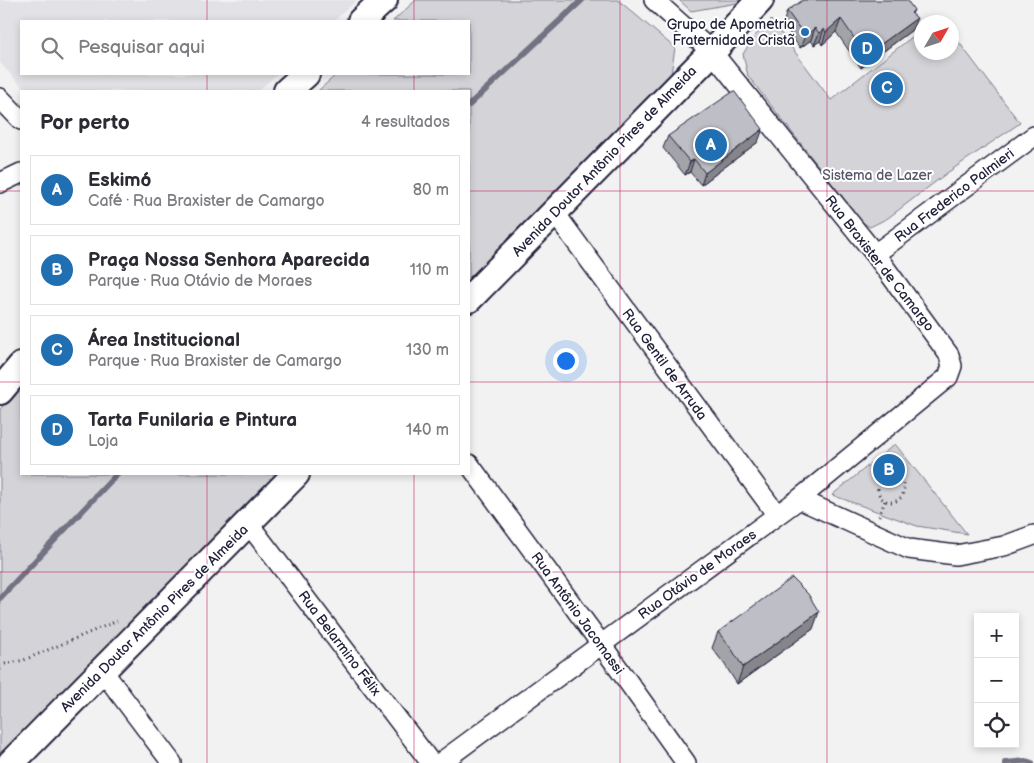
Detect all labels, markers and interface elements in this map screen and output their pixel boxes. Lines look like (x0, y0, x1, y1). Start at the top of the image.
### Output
north arrow (914, 15, 959, 60)
place label: Grupo de Apometria Fraternidade Cristã (667, 16, 795, 49)
search box (20, 20, 470, 75)
marker: Grupo de Apometria Fraternidade Cristã (799, 26, 811, 38)
pin: D (851, 30, 883, 68)
icon: search (38, 34, 66, 62)
text: Pesquisar aqui (78, 36, 205, 59)
street label: Avenida Doutor Antônio Pires de Almeida (509, 63, 700, 260)
pin: C (871, 69, 903, 107)
text: Por perto (40, 110, 130, 135)
text: 4 resultados (361, 113, 450, 132)
pin: A (695, 126, 727, 164)
street label: Rua Frederico Palmieri (891, 145, 1018, 246)
park label: Sistema de Lazer (822, 167, 933, 184)
text: Eskimó (88, 169, 151, 192)
text: A (52, 181, 62, 200)
text: 80 m (413, 181, 449, 200)
text: Café · Rua Braxister de Camargo (88, 192, 325, 211)
street label: Rua Braxister de Camargo (821, 192, 938, 335)
text: Praça Nossa Senhora Aparecida (88, 249, 370, 272)
text: B (51, 261, 63, 280)
text: 110 m (410, 261, 449, 280)
text: Parque · Rua Otávio de Moraes (88, 272, 312, 291)
street label: Rua Gentil de Arruda (619, 305, 711, 423)
text: Área Institucional (88, 329, 240, 352)
text: C (51, 341, 63, 360)
text: 130 m (406, 341, 449, 360)
your location (553, 348, 579, 374)
text: Parque · Rua Braxister de Camargo (88, 352, 342, 371)
text: Tarta Funilaria e Pintura (88, 409, 297, 432)
text: D (51, 421, 63, 440)
text: 140 m (406, 421, 449, 440)
text: Loja (88, 432, 118, 451)
pin: B (873, 451, 905, 489)
street label: Avenida Doutor Antônio Pires de Almeida (57, 521, 252, 716)
street label: Rua Otávio de Moraes (635, 526, 760, 623)
street label: Rua Antônio Jacomassi (528, 549, 628, 678)
street label: Rua Belarmino Félix (295, 587, 385, 700)
map controls (974, 613, 1019, 748)
button: + (974, 613, 1019, 658)
button: − (974, 658, 1019, 703)
button: locate (974, 703, 1019, 748)

